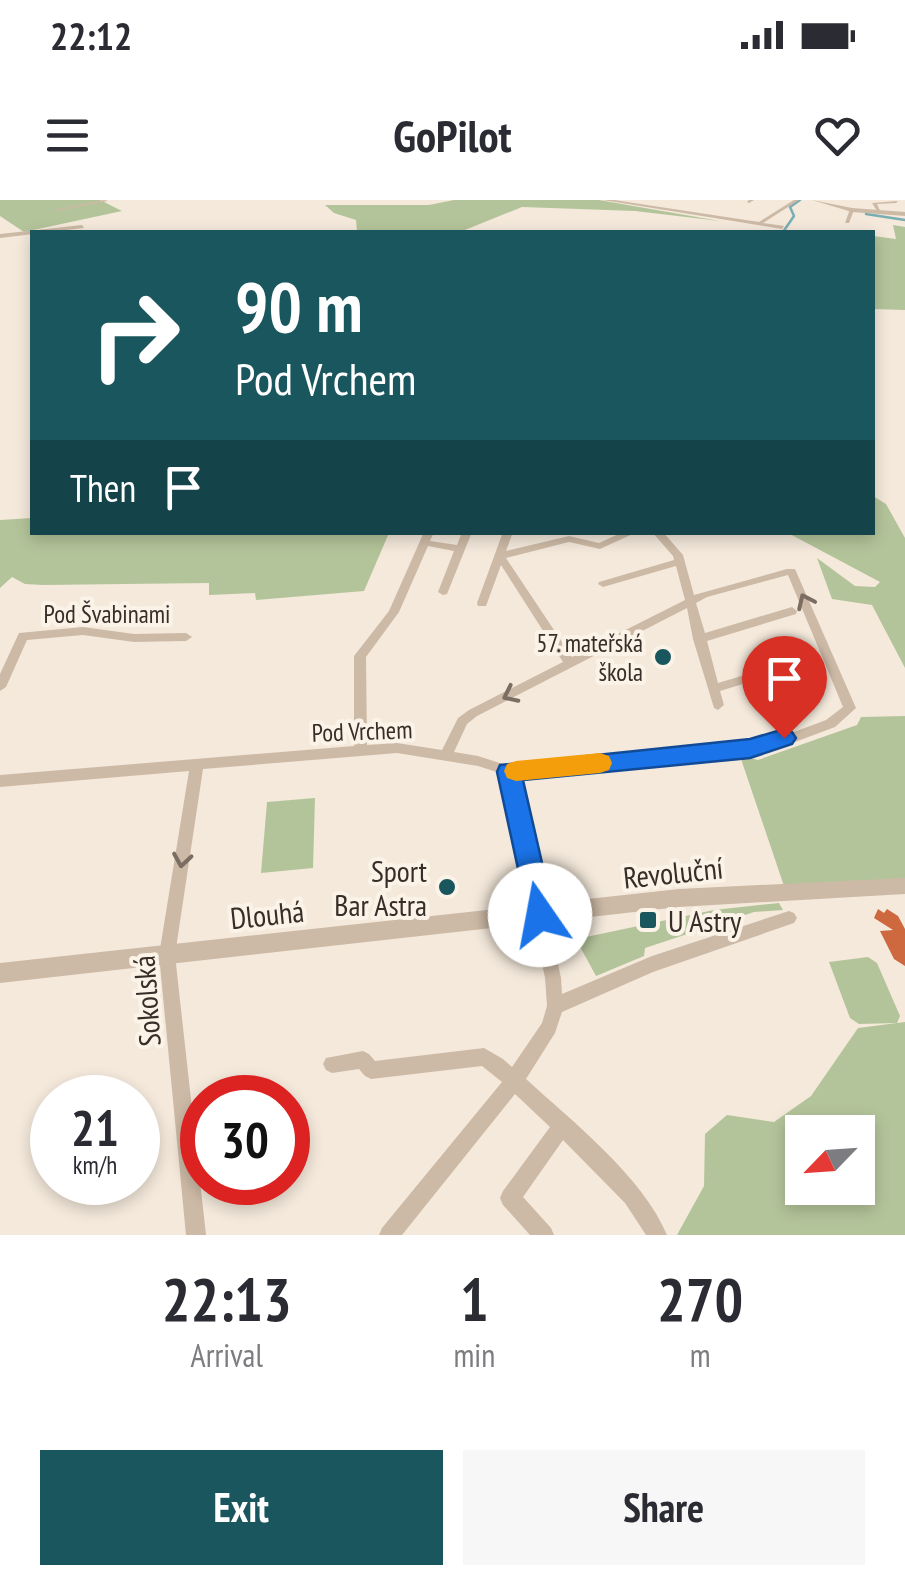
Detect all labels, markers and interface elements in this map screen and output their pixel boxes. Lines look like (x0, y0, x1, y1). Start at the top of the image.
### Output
text: 22:12 (50, 11, 132, 60)
text: GoPilot (393, 106, 512, 164)
icon: menu (40, 108, 95, 163)
icon: heart (810, 108, 865, 163)
text: 90 m (235, 261, 363, 351)
icon: right (70, 270, 200, 400)
text: Pod Vrchem (235, 349, 416, 407)
icon: arrive (156, 460, 211, 515)
text: Then (70, 463, 136, 512)
one-way arrow (798, 594, 818, 612)
street label: Pod Švabinami (44, 598, 170, 630)
place label: 57. mateřská škola (536, 627, 643, 688)
pin (742, 636, 827, 739)
marker: 57. mateřská škola (652, 646, 674, 668)
icon: arrive (757, 651, 812, 706)
one-way arrow (502, 682, 520, 702)
street label: Pod Vrchem (311, 713, 413, 749)
street label: Revoluční (621, 847, 725, 897)
place label: Sport Bar Astra (334, 851, 428, 924)
one-way arrow (172, 852, 193, 868)
position arrow (488, 863, 592, 967)
marker: Sport Bar Astra (436, 876, 458, 898)
street label: Dlouhá (228, 891, 306, 937)
place label: U Astry (668, 901, 742, 940)
marker: U Astry (637, 909, 659, 931)
street label: Sokolská (123, 954, 169, 1048)
speed limit sign: 30 (180, 1075, 310, 1205)
text: 21 (71, 1095, 119, 1160)
north arrow (785, 1115, 875, 1205)
map controls (785, 1115, 875, 1205)
text: km/h (73, 1149, 117, 1181)
text: 22:13 (162, 1260, 292, 1338)
text: 1 (460, 1260, 489, 1338)
text: 270 (657, 1260, 743, 1338)
text: Arrival (191, 1334, 263, 1376)
text: min (453, 1334, 495, 1376)
text: m (690, 1334, 711, 1376)
button: Exit (40, 1450, 443, 1565)
button: Share (463, 1450, 865, 1565)

